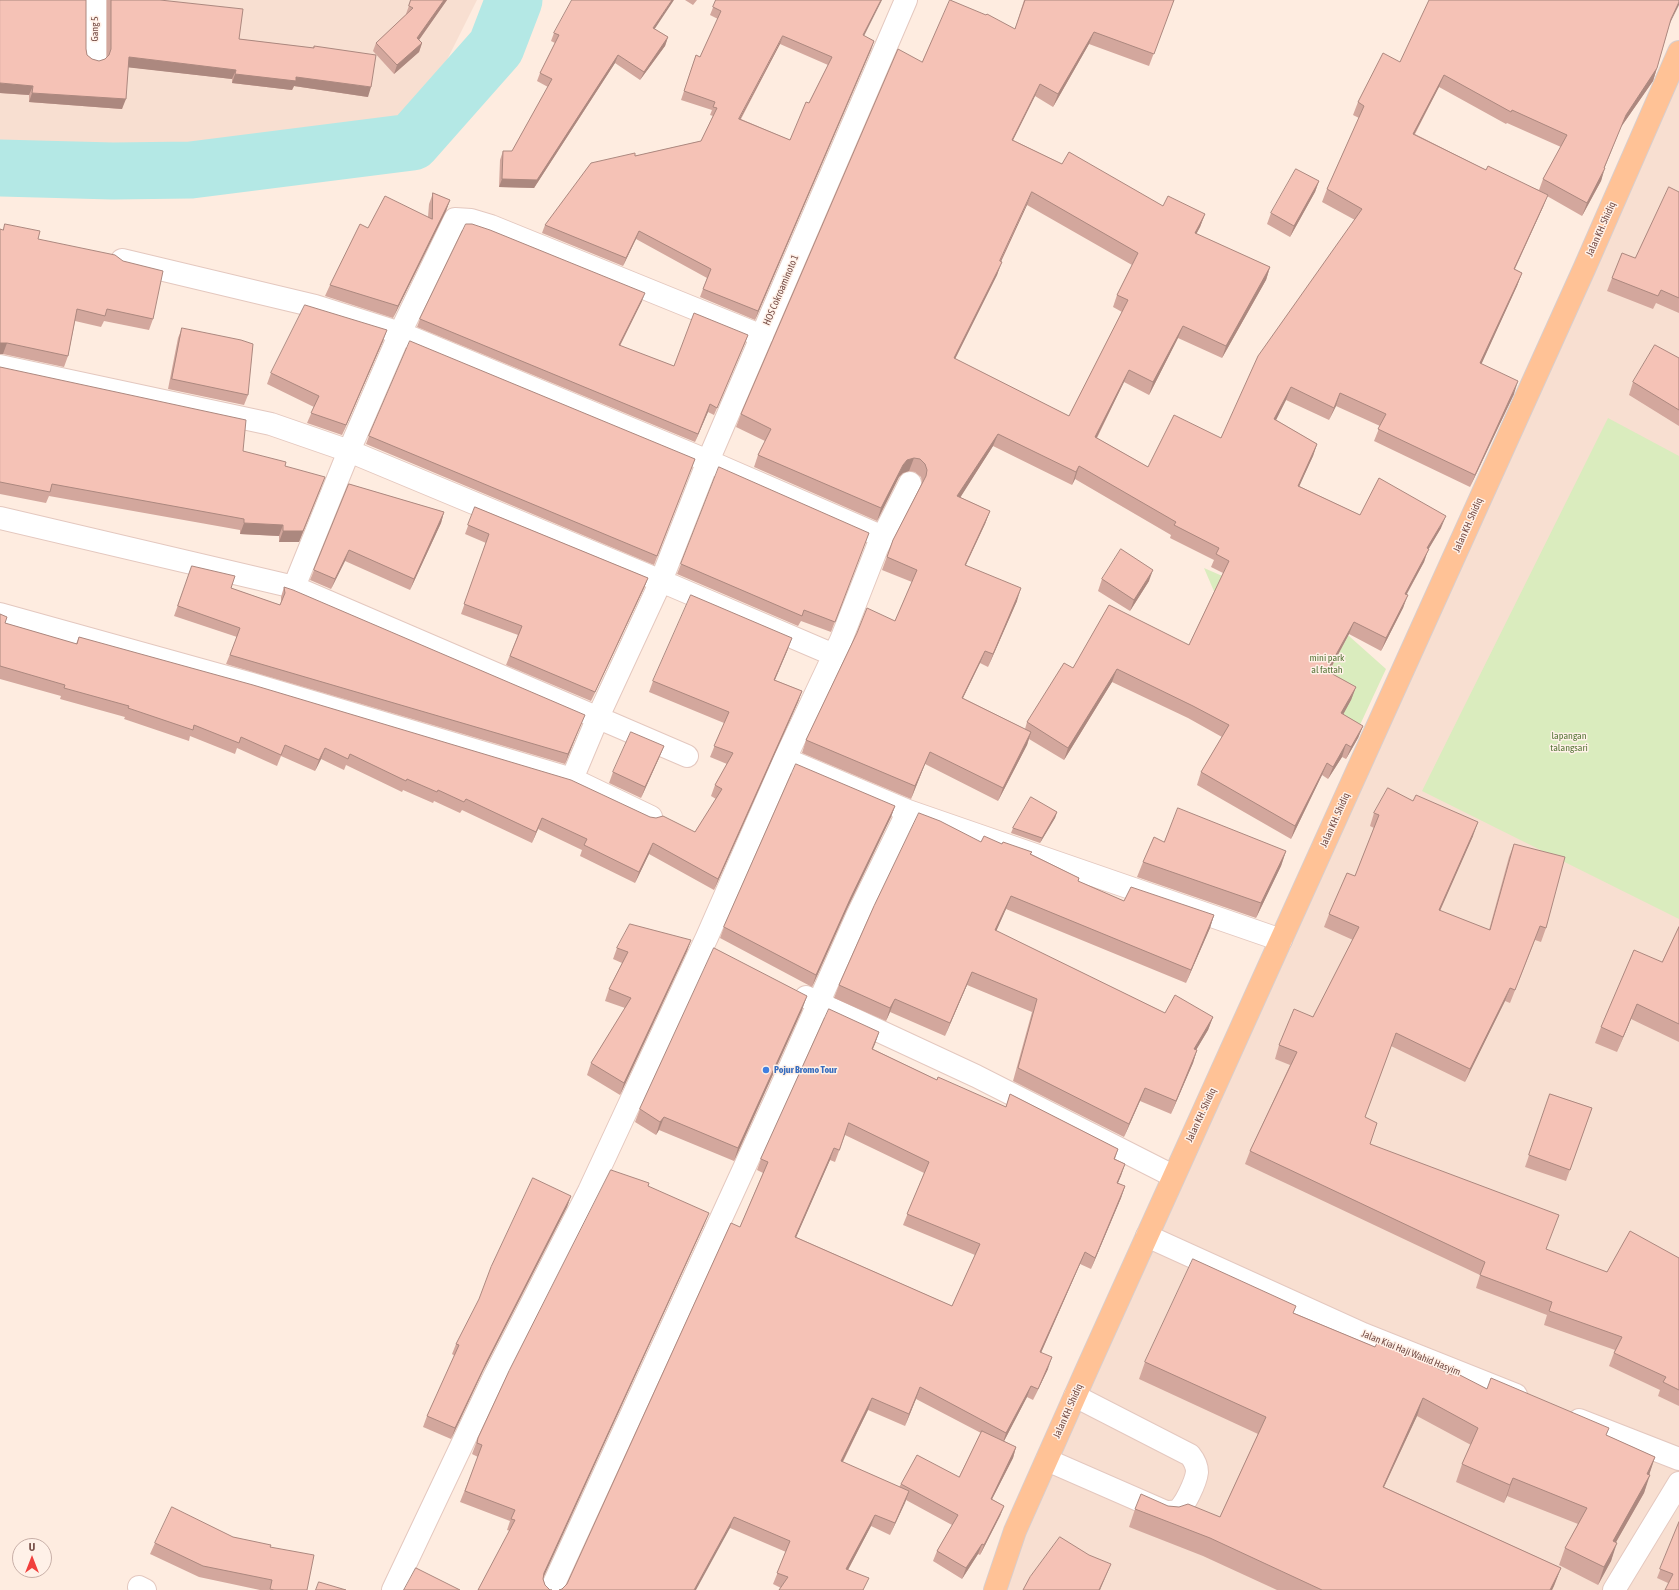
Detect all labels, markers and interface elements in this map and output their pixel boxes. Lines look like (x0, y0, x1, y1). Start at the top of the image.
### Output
street label: Gang 5 (89, 16, 101, 42)
street label: Jalan KH. Shidiq (1584, 200, 1618, 258)
street label: HOS Cokroaminoto 1 (761, 253, 801, 327)
street label: Jalan KH. Shidiq (1451, 496, 1485, 554)
park label: mini park al fattah (1310, 652, 1344, 676)
park label: lapangan talangsari (1550, 730, 1588, 754)
street label: Jalan KH. Shidiq (1318, 791, 1352, 849)
place label: Pojur Bromo Tour (774, 1064, 837, 1076)
marker: Pojur Bromo Tour (761, 1065, 771, 1075)
street label: Jalan KH. Shidiq (1183, 1086, 1219, 1144)
street label: Jalan Kiai Haji Wahid Hasyim (1360, 1328, 1462, 1378)
street label: Jalan KH. Shidiq (1051, 1382, 1085, 1440)
north arrow (12, 1538, 52, 1578)
text: U (29, 1541, 35, 1553)

